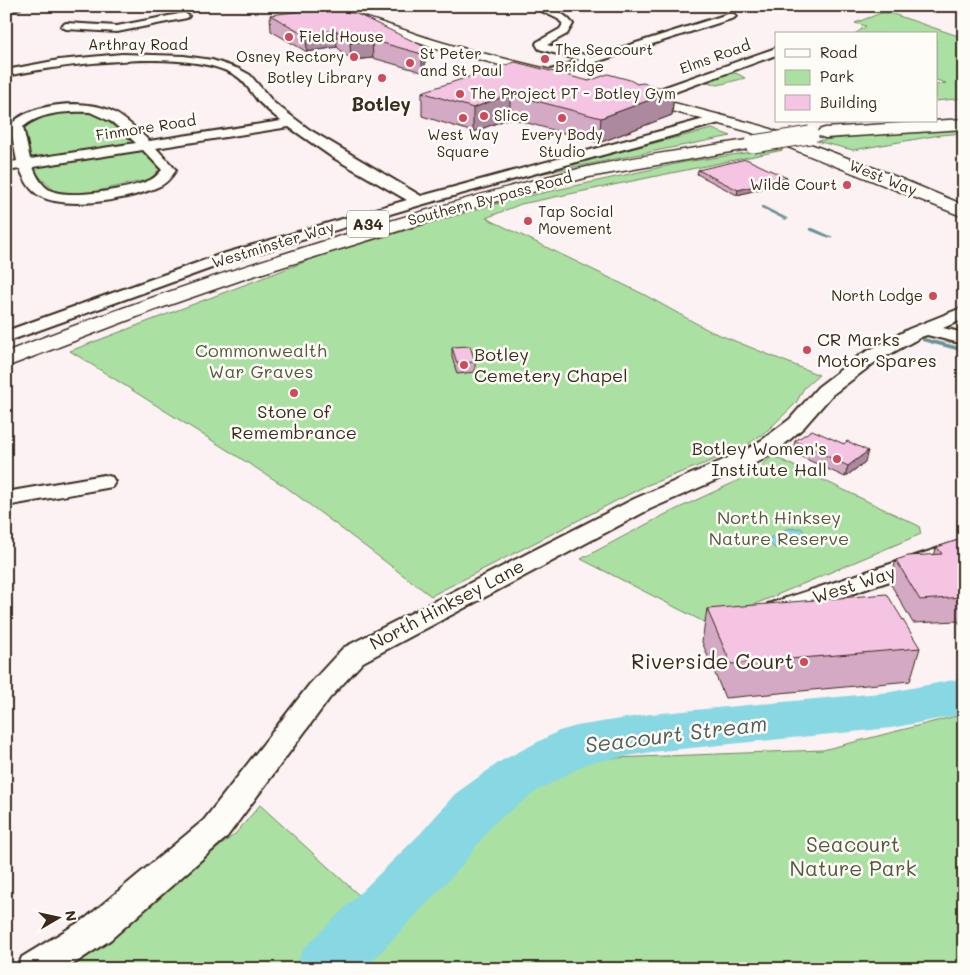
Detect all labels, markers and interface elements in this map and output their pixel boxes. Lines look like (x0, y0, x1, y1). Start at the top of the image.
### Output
place label: Field House (299, 26, 384, 46)
marker: Field House (283, 31, 295, 43)
legend (775, 32, 938, 122)
street label: Arthray Road (88, 34, 188, 54)
street label: Elms Road (677, 34, 753, 78)
place label: The Seacourt Bridge (555, 39, 653, 76)
text: Road (820, 42, 857, 62)
place label: St Peter and St Paul (420, 43, 502, 80)
place label: Osney Rectory (236, 46, 344, 66)
marker: Osney Rectory (348, 51, 360, 63)
marker: The Seacourt Bridge (539, 53, 551, 65)
marker: St Peter and St Paul (404, 57, 416, 69)
text: Park (820, 66, 854, 86)
place label: Botley Library (267, 67, 372, 87)
marker: Botley Library (376, 72, 388, 84)
place label: The Project PT - Botley Gym (470, 83, 676, 103)
marker: The Project PT - Botley Gym (454, 88, 466, 100)
district label: Botley (351, 91, 411, 116)
text: Building (820, 92, 877, 112)
place label: Slice (494, 105, 529, 125)
street label: Finmore Road (94, 109, 197, 145)
marker: Slice (478, 110, 490, 122)
marker: West Way Square (457, 112, 469, 124)
marker: Every Body Studio (556, 112, 568, 124)
place label: West Way Square (427, 124, 499, 161)
place label: Every Body Studio (521, 124, 603, 161)
street label: West Way (846, 154, 920, 200)
street label: Southern By-pass Road (405, 166, 574, 230)
place label: Wilde Court (750, 174, 837, 194)
marker: Wilde Court (841, 179, 853, 191)
place label: Tap Social Movement (538, 201, 614, 238)
road number: A34 (347, 210, 389, 238)
marker: Tap Social Movement (522, 215, 534, 227)
street label: Westminster Way (209, 216, 337, 272)
place label: North Lodge (831, 285, 923, 305)
marker: North Lodge (927, 290, 939, 302)
place label: CR Marks Motor Spares (817, 327, 937, 372)
park label: Commonwealth War Graves (195, 338, 327, 383)
place label: Botley Cemetery Chapel (474, 342, 628, 387)
marker: CR Marks Motor Spares (801, 344, 813, 356)
marker: Botley Cemetery Chapel (458, 359, 470, 371)
marker: Stone of Remembrance (288, 387, 300, 399)
place label: Stone of Remembrance (231, 399, 357, 444)
place label: Botley Women's Institute Hall (692, 436, 827, 481)
marker: Botley Women's Institute Hall (831, 453, 843, 465)
park label: North Hinksey Nature Reserve (709, 505, 849, 550)
street label: North Hinksey Lane (365, 553, 528, 655)
street label: West Way (809, 559, 898, 609)
place label: Riverside Court (631, 647, 794, 674)
marker: Riverside Court (798, 656, 810, 668)
water label: Seacourt Stream (583, 708, 769, 759)
park label: Seacourt Nature Park (789, 830, 917, 881)
north arrow (32, 892, 82, 942)
text: N (61, 909, 82, 923)

